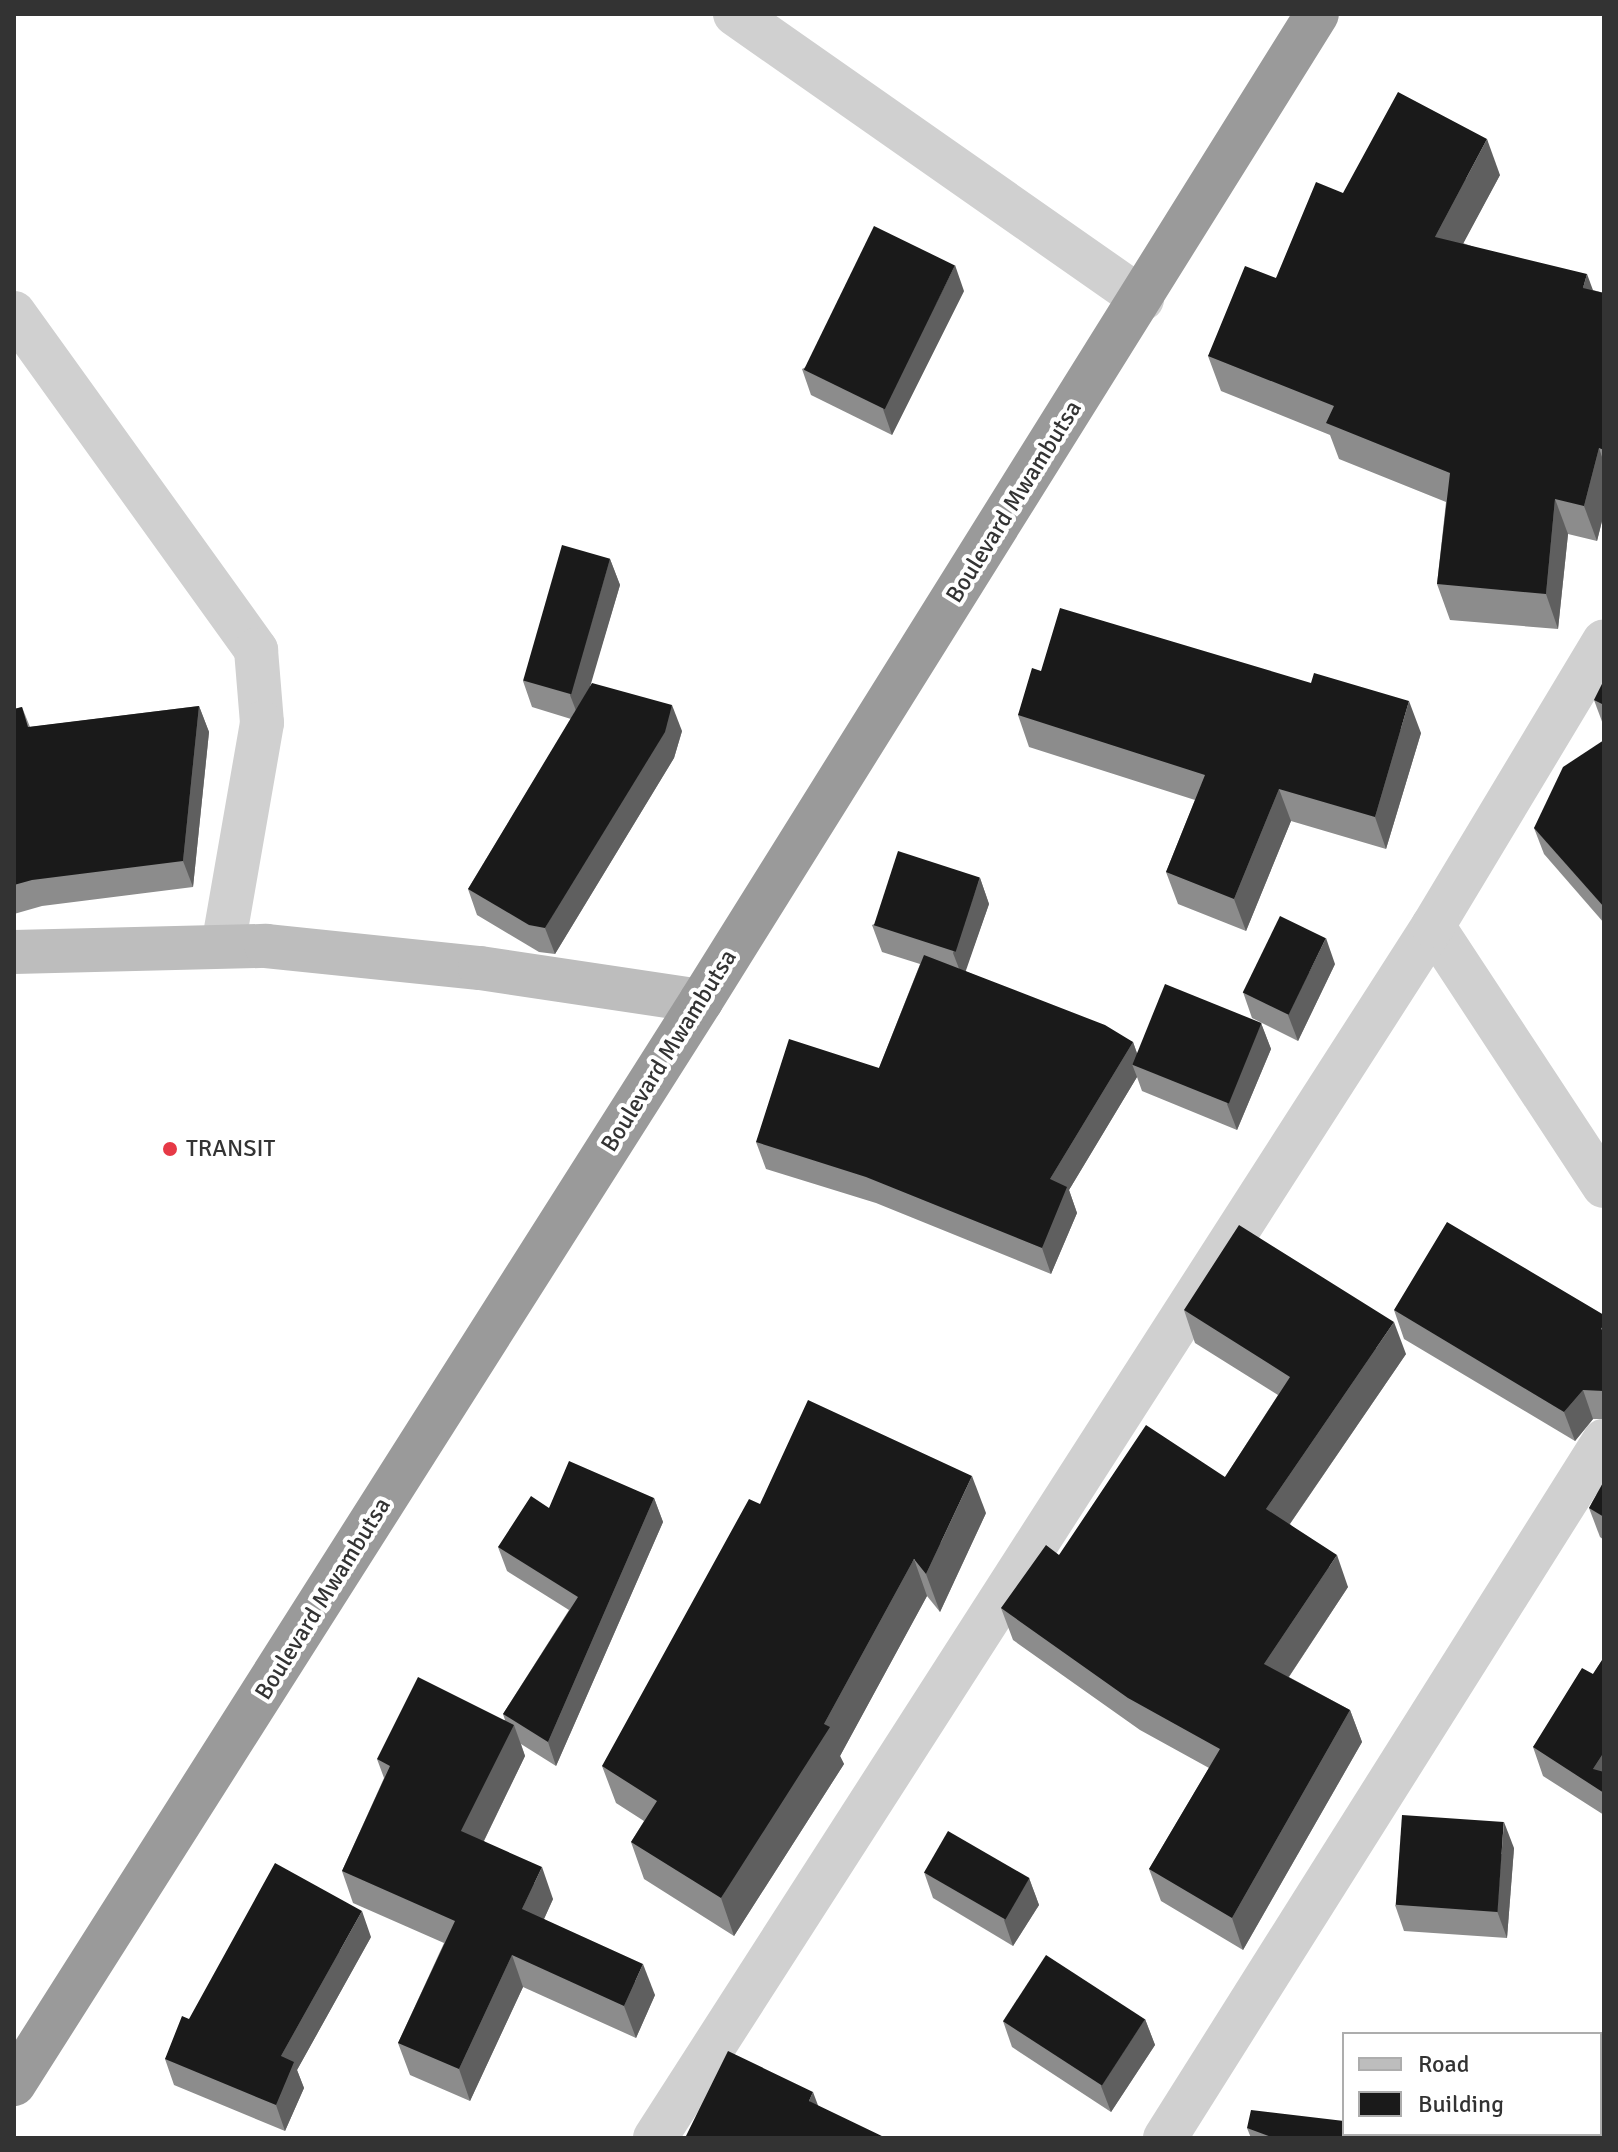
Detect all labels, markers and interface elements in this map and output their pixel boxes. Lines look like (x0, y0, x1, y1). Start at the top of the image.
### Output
street label: Boulevard Mwambutsa (940, 396, 1088, 608)
street label: Boulevard Mwambutsa (595, 945, 743, 1157)
place label: TRANSIT (186, 1135, 275, 1163)
marker: TRANSIT (161, 1140, 179, 1158)
street label: Boulevard Mwambutsa (249, 1493, 397, 1705)
legend (1342, 2032, 1602, 2136)
text: Road (1418, 2049, 1469, 2079)
text: Building (1418, 2089, 1504, 2119)

